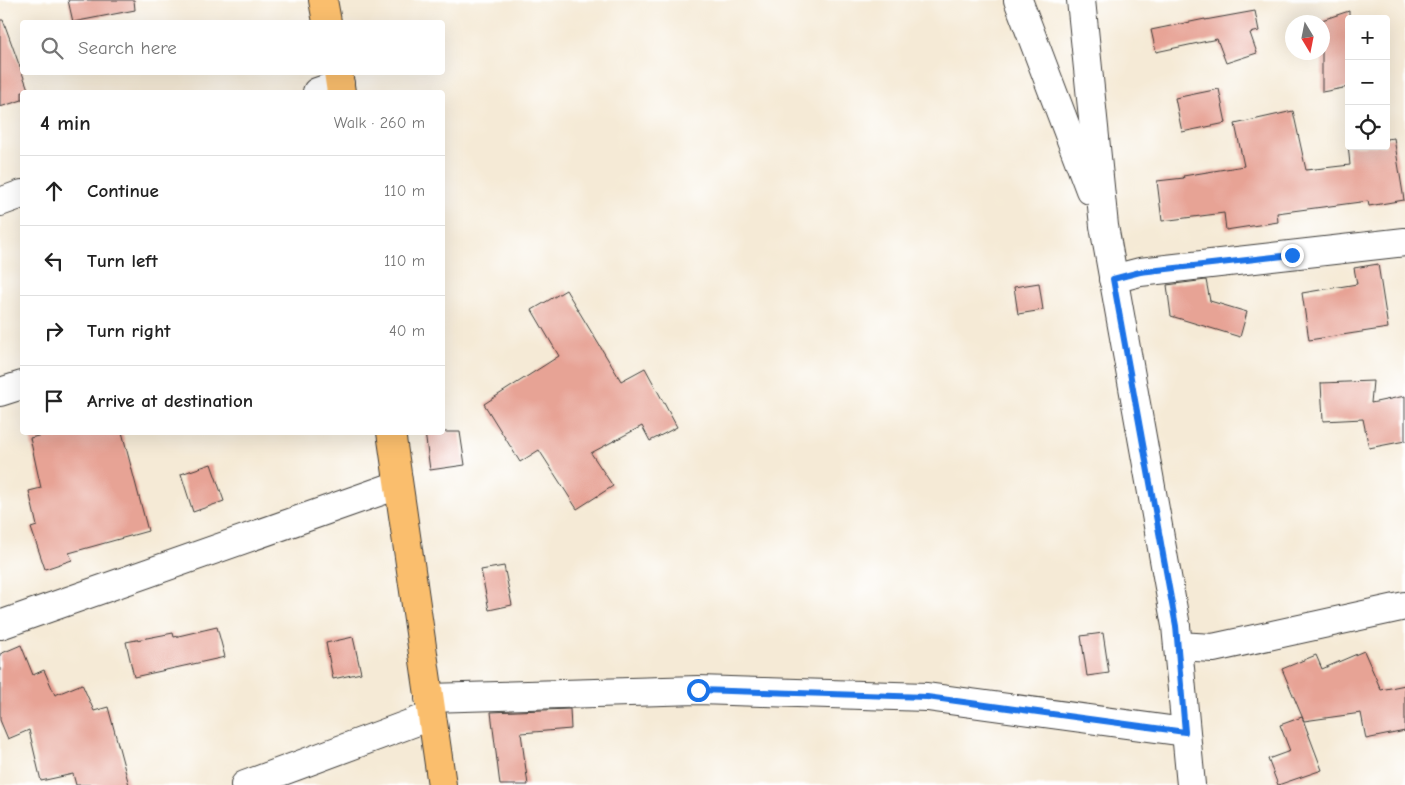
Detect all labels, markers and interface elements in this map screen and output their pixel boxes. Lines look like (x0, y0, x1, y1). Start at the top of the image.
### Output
north arrow (1285, 15, 1330, 60)
map controls (1345, 15, 1390, 150)
button: + (1345, 15, 1390, 60)
search box (20, 20, 445, 75)
icon: search (38, 34, 66, 62)
text: Search here (78, 37, 177, 59)
button: − (1345, 60, 1390, 105)
button: locate (1345, 105, 1390, 150)
text: 4 min (40, 111, 91, 135)
text: Walk · 260 m (334, 114, 425, 132)
icon: ahead (40, 177, 68, 205)
text: Continue (87, 180, 159, 202)
text: 110 m (384, 182, 425, 200)
route end (1281, 244, 1304, 267)
icon: left (40, 247, 68, 275)
text: Turn left (87, 250, 158, 272)
text: 110 m (384, 252, 425, 270)
icon: right (40, 317, 68, 345)
text: Turn right (87, 320, 171, 342)
text: 40 m (389, 322, 425, 340)
icon: arrive (40, 387, 68, 415)
text: Arrive at destination (87, 390, 253, 412)
route start (687, 679, 710, 702)

